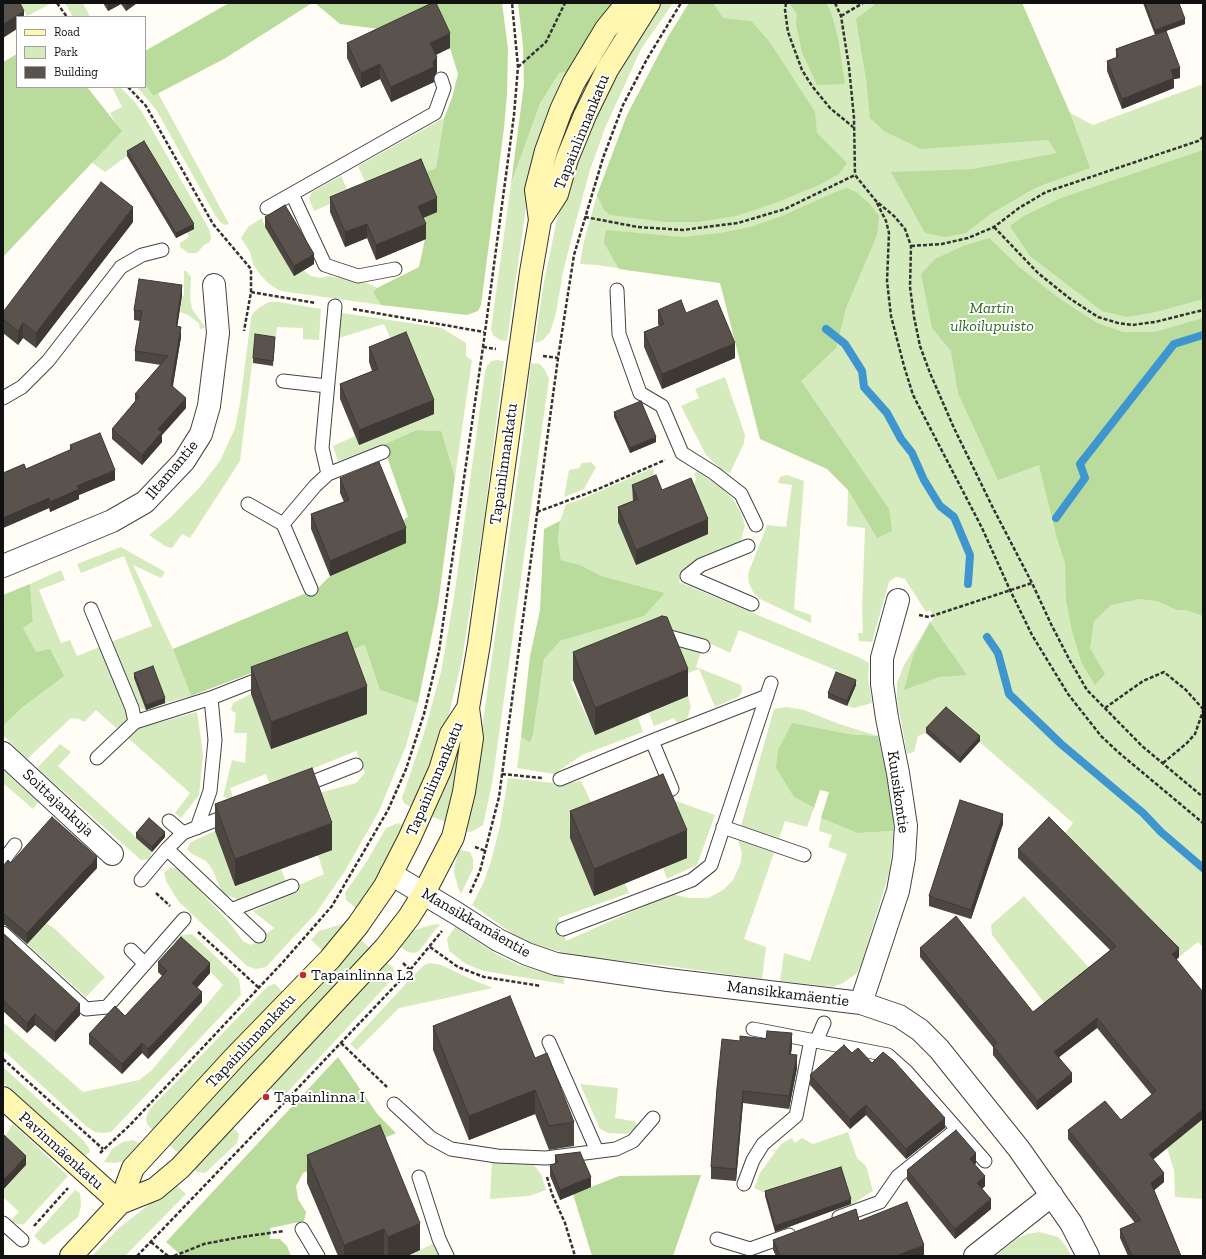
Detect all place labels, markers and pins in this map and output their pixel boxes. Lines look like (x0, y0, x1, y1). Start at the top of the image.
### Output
place label: Tapainlinna L2 (311, 965, 414, 985)
marker: Tapainlinna L2 (298, 970, 308, 980)
place label: Tapainlinna I (274, 1087, 365, 1107)
marker: Tapainlinna I (261, 1092, 271, 1102)

